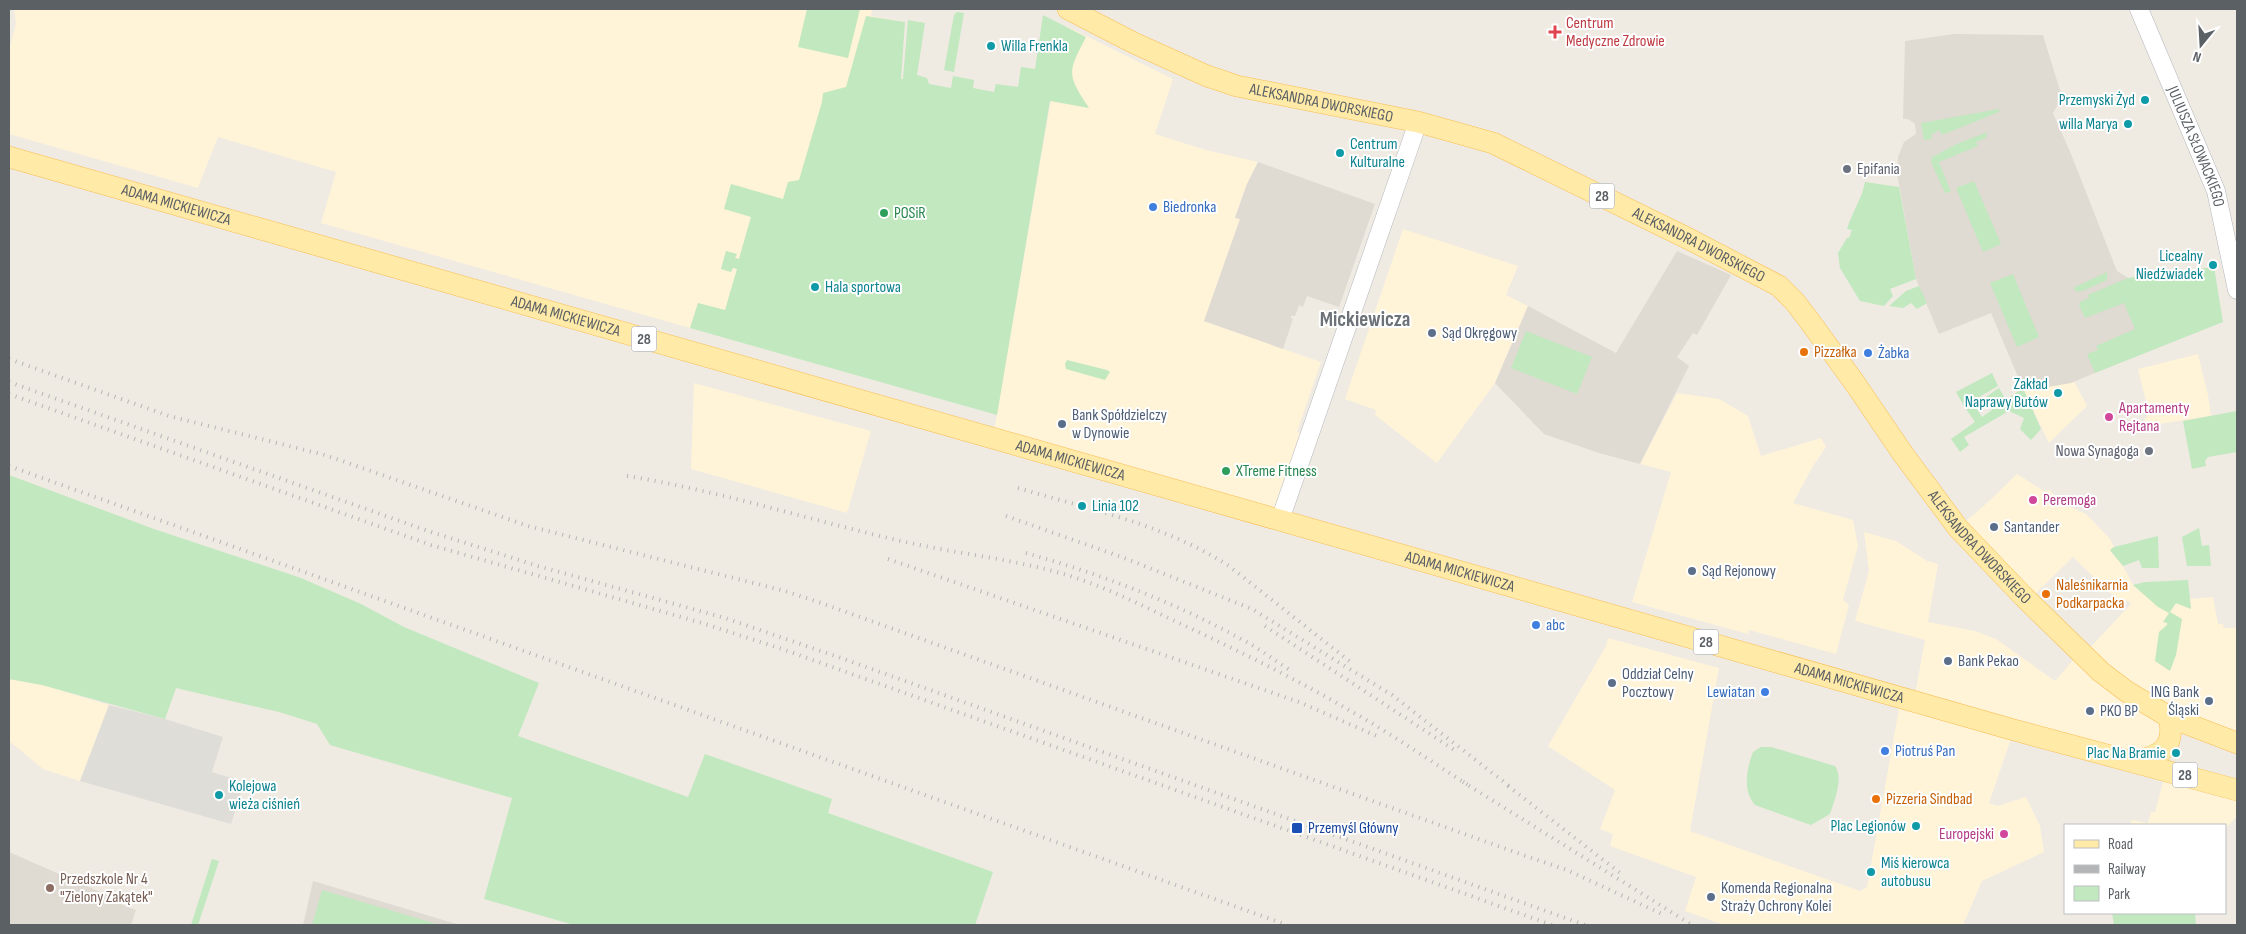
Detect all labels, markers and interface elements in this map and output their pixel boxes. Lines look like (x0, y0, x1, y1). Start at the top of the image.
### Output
place label: Centrum Medyczne Zdrowie (1566, 14, 1665, 51)
north arrow (2176, 20, 2226, 70)
marker: Centrum Medyczne Zdrowie (1548, 25, 1562, 39)
place label: Willa Frenkla (1001, 37, 1068, 56)
marker: Willa Frenkla (985, 40, 997, 52)
text: N (2191, 48, 2203, 66)
street label: ALEKSANDRA DWORSKIEGO (1247, 79, 1395, 126)
street label: JULIUSZA SŁOWACKIEGO (2163, 82, 2229, 209)
place label: Przemyski Żyd (2059, 91, 2135, 110)
marker: Przemyski Żyd (2139, 94, 2151, 106)
place label: willa Marya (2059, 115, 2118, 134)
marker: willa Marya (2122, 118, 2134, 130)
place label: Centrum Kulturalne (1350, 135, 1405, 172)
marker: Centrum Kulturalne (1334, 147, 1346, 159)
place label: Epifania (1857, 160, 1900, 179)
marker: Epifania (1841, 163, 1853, 175)
street label: ADAMA MICKIEWICZA (119, 180, 233, 229)
road number: 28 (1590, 184, 1614, 208)
place label: Biedronka (1163, 198, 1216, 217)
marker: Biedronka (1147, 201, 1159, 213)
street label: ALEKSANDRA DWORSKIEGO (1629, 203, 1768, 287)
place label: POSiR (894, 204, 926, 223)
marker: POSiR (878, 207, 890, 219)
place label: Licealny Niedźwiadek (2136, 247, 2203, 284)
marker: Licealny Niedźwiadek (2207, 259, 2219, 271)
place label: Hala sportowa (825, 278, 901, 297)
marker: Hala sportowa (809, 281, 821, 293)
street label: ADAMA MICKIEWICZA (508, 291, 623, 341)
district label: Mickiewicza (1320, 307, 1410, 332)
place label: Sąd Okręgowy (1442, 324, 1517, 343)
road number: 28 (632, 326, 656, 352)
marker: Sąd Okręgowy (1426, 327, 1438, 339)
place label: Pizzałka (1814, 343, 1857, 362)
place label: Żabka (1878, 344, 1910, 363)
marker: Pizzałka (1798, 346, 1810, 358)
marker: Żabka (1862, 347, 1874, 359)
place label: Zakład Naprawy Butów (1965, 375, 2048, 412)
marker: Zakład Naprawy Butów (2052, 387, 2064, 399)
place label: Apartamenty Rejtana (2118, 399, 2189, 436)
place label: Bank Spółdzielczy w Dynowie (1072, 406, 1167, 443)
marker: Apartamenty Rejtana (2103, 411, 2115, 423)
marker: Bank Spółdzielczy w Dynowie (1056, 418, 1068, 430)
street label: ADAMA MICKIEWICZA (1013, 435, 1127, 485)
place label: Nowa Synagoga (2056, 442, 2139, 461)
marker: Nowa Synagoga (2143, 445, 2155, 457)
place label: XTreme Fitness (1235, 462, 1317, 481)
marker: XTreme Fitness (1220, 465, 1232, 477)
street label: ALEKSANDRA DWORSKIEGO (1923, 486, 2035, 608)
place label: Peremoga (2043, 491, 2096, 510)
marker: Peremoga (2027, 494, 2039, 506)
place label: Linia 102 (1092, 497, 1139, 516)
marker: Linia 102 (1076, 500, 1088, 512)
place label: Santander (2004, 518, 2060, 537)
marker: Santander (1988, 521, 2000, 533)
street label: ADAMA MICKIEWICZA (1402, 547, 1517, 596)
place label: Sąd Rejonowy (1702, 562, 1776, 581)
marker: Sąd Rejonowy (1686, 565, 1698, 577)
place label: Naleśnikarnia Podkarpacka (2056, 576, 2128, 613)
marker: Naleśnikarnia Podkarpacka (2040, 588, 2052, 600)
place label: abc (1546, 616, 1565, 635)
marker: abc (1530, 619, 1542, 631)
road number: 28 (1694, 630, 1718, 654)
place label: Bank Pekao (1958, 652, 2019, 671)
marker: Bank Pekao (1942, 655, 1954, 667)
street label: ADAMA MICKIEWICZA (1792, 658, 1906, 708)
place label: Oddział Celny Pocztowy (1622, 665, 1694, 702)
marker: Oddział Celny Pocztowy (1606, 677, 1618, 689)
place label: Lewiatan (1707, 683, 1755, 702)
place label: ING Bank Śląski (2151, 683, 2199, 720)
marker: Lewiatan (1759, 686, 1771, 698)
marker: ING Bank Śląski (2203, 695, 2215, 707)
place label: PKO BP (2100, 702, 2138, 721)
marker: PKO BP (2084, 705, 2096, 717)
place label: Piotruś Pan (1895, 742, 1955, 761)
place label: Plac Na Bramie (2087, 744, 2166, 763)
marker: Piotruś Pan (1879, 745, 1891, 757)
marker: Plac Na Bramie (2170, 747, 2182, 759)
road number: 28 (2172, 762, 2198, 788)
place label: Kolejowa wieża ciśnień (229, 777, 300, 814)
marker: Kolejowa wieża ciśnień (213, 789, 225, 801)
place label: Pizzeria Sindbad (1886, 790, 1973, 809)
marker: Pizzeria Sindbad (1870, 793, 1882, 805)
place label: Plac Legionów (1831, 817, 1906, 836)
place label: Przemyśl Główny (1308, 819, 1399, 838)
marker: Plac Legionów (1910, 820, 1922, 832)
marker: Przemyśl Główny (1290, 821, 1304, 835)
legend (2064, 824, 2226, 914)
place label: Europejski (1939, 825, 1994, 844)
marker: Europejski (1998, 828, 2010, 840)
text: Road (2108, 835, 2133, 854)
place label: Miś kierowca autobusu (1881, 854, 1949, 891)
text: Railway (2108, 860, 2146, 879)
marker: Miś kierowca autobusu (1865, 866, 1877, 878)
place label: Przedszkole Nr 4 "Zielony Zakątek" (60, 870, 153, 907)
place label: Komenda Regionalna Straży Ochrony Kolei (1721, 879, 1832, 916)
marker: Przedszkole Nr 4 "Zielony Zakątek" (44, 882, 56, 894)
text: Park (2108, 885, 2130, 904)
marker: Komenda Regionalna Straży Ochrony Kolei (1705, 891, 1717, 903)

